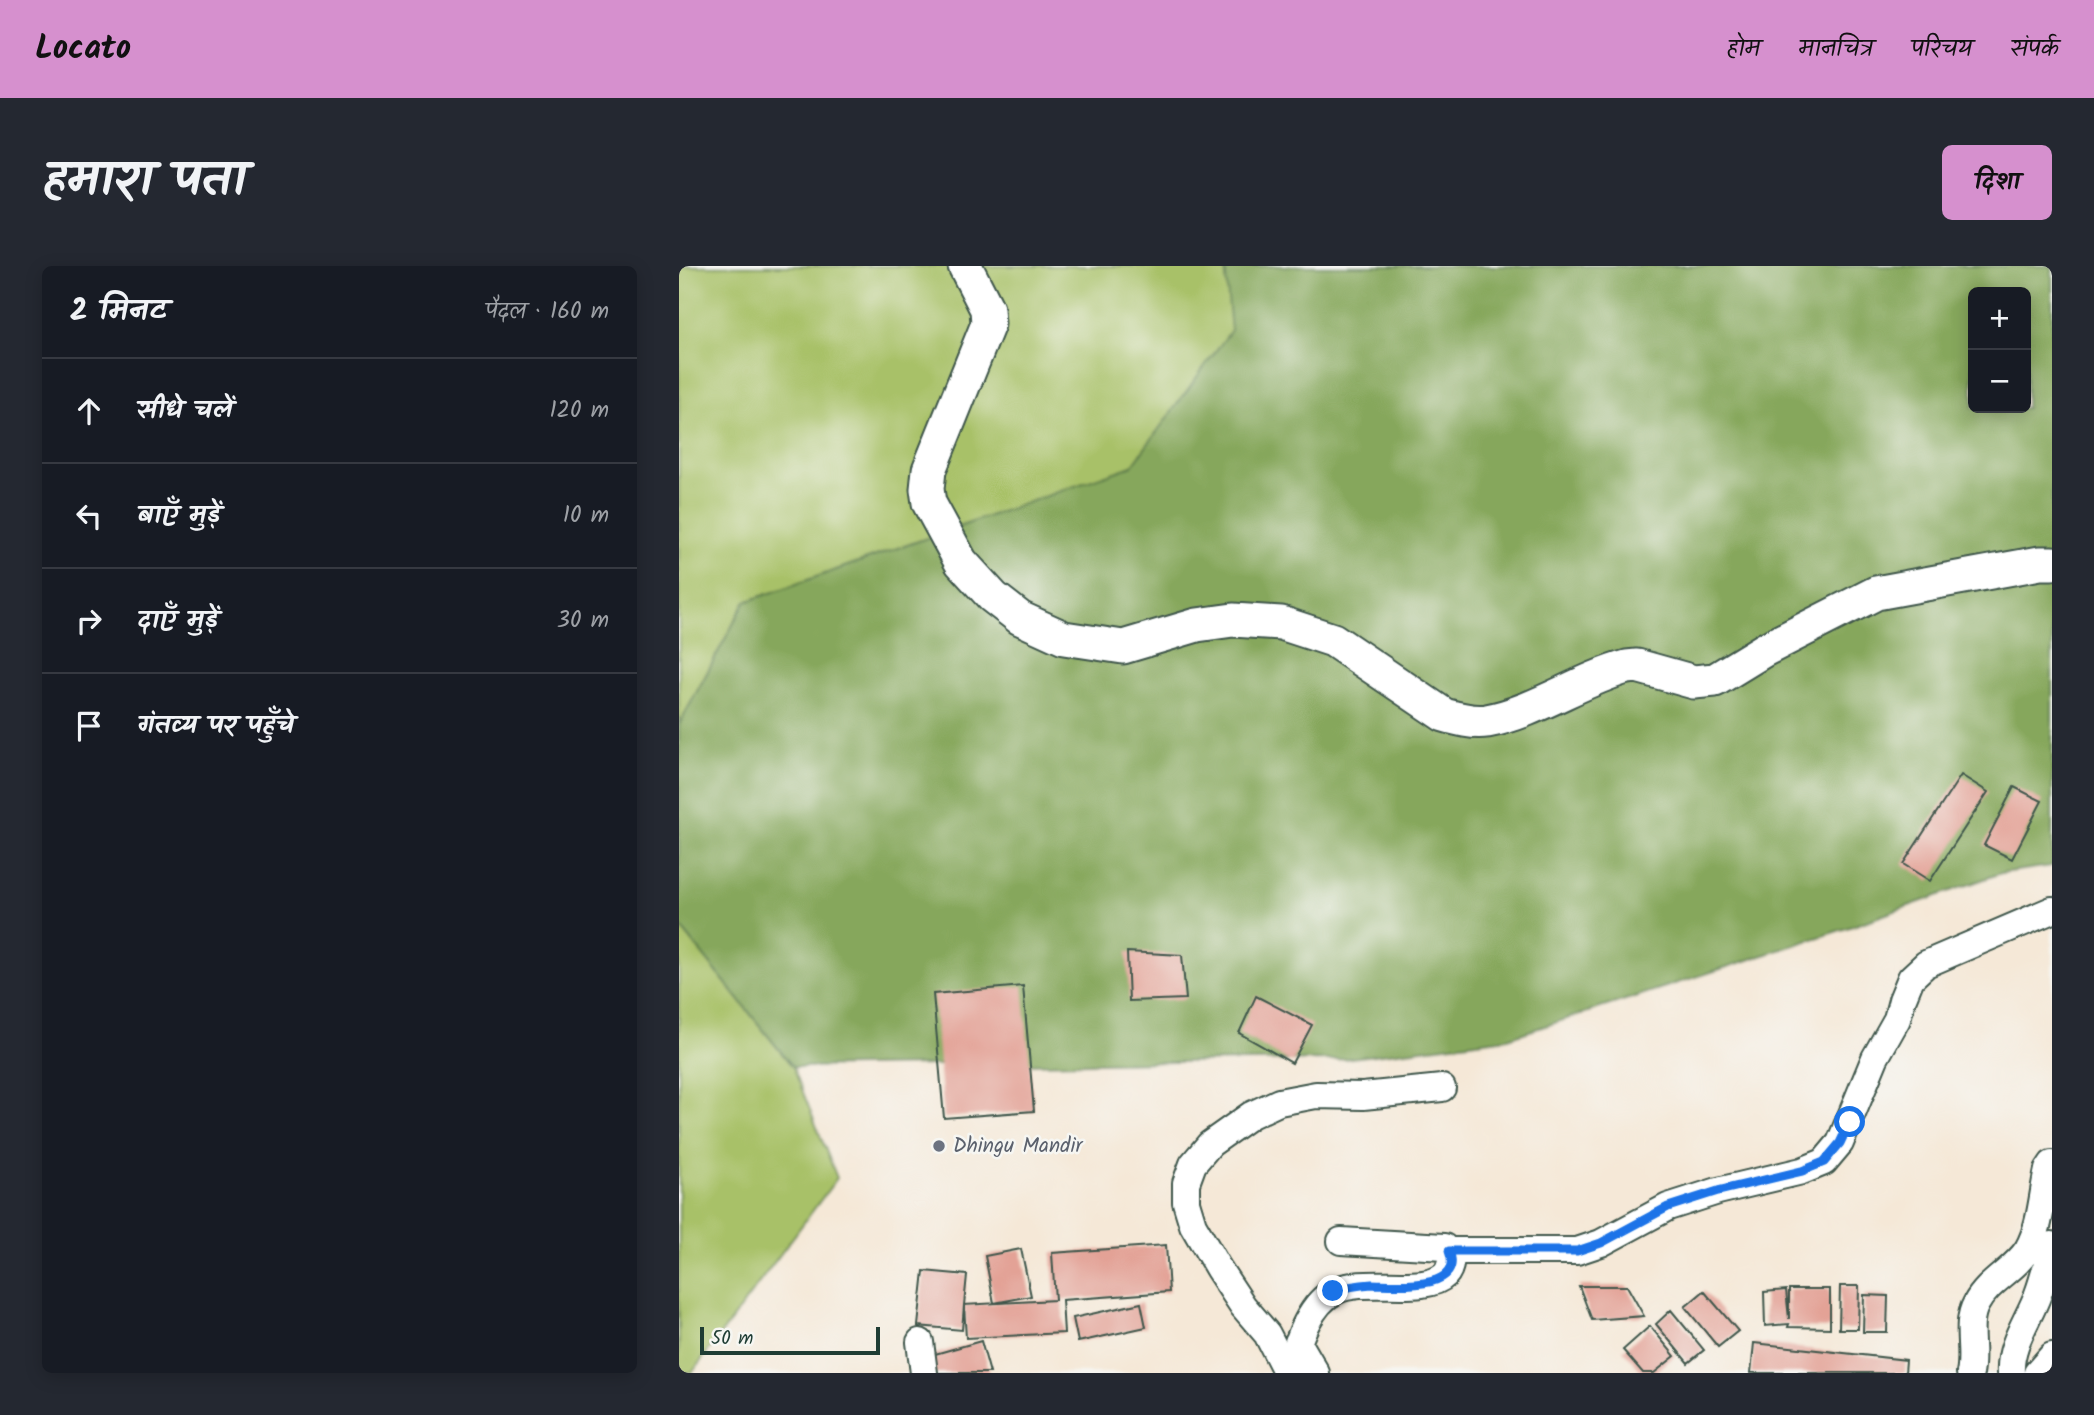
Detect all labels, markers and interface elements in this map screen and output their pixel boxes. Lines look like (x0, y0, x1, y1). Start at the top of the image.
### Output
text: Locato (35, 23, 131, 76)
text: होम (1727, 30, 1760, 69)
text: मानचित्र (1798, 30, 1873, 69)
text: परिचय (1911, 30, 1972, 69)
text: संपर्क (2010, 30, 2059, 69)
text: हमारा पता (42, 143, 246, 221)
button: दिशा (1942, 145, 2052, 220)
map controls (1968, 287, 2031, 413)
button: + (1968, 287, 2031, 350)
text: 2 मिनट (70, 288, 167, 336)
text: पैदल · 160 m (485, 294, 609, 330)
button: − (1968, 350, 2031, 413)
text: सीधे चलें (137, 390, 233, 432)
icon: ahead (70, 392, 108, 430)
text: 120 m (549, 393, 609, 429)
text: बाएँ मुड़ें (137, 495, 220, 537)
icon: left (70, 497, 108, 535)
text: 10 m (563, 498, 609, 534)
text: दाएँ मुड़ें (137, 600, 218, 642)
icon: right (70, 602, 108, 640)
text: 30 m (557, 603, 609, 639)
text: गंतव्य पर पहुँचे (137, 705, 294, 747)
icon: arrive (70, 707, 108, 745)
route start (1834, 1106, 1865, 1137)
place label: Dhingu Mandir (953, 1130, 1084, 1163)
marker: Dhingu Mandir (931, 1138, 947, 1154)
route end (1317, 1275, 1348, 1306)
scale bar (700, 1324, 880, 1356)
text: 50 m (711, 1324, 753, 1354)

